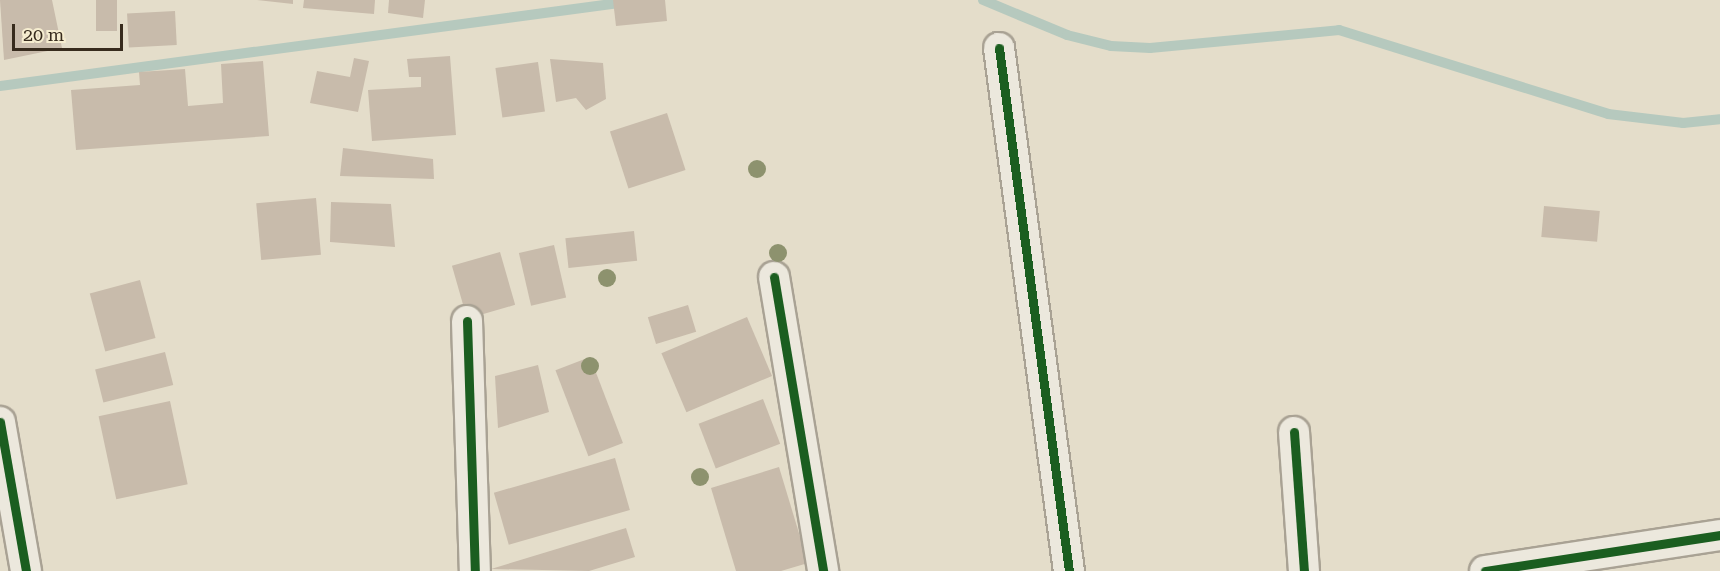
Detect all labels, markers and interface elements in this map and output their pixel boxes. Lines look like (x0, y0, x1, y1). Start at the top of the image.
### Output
scale bar (15, 12, 126, 50)
text: 20 m (23, 24, 64, 45)

